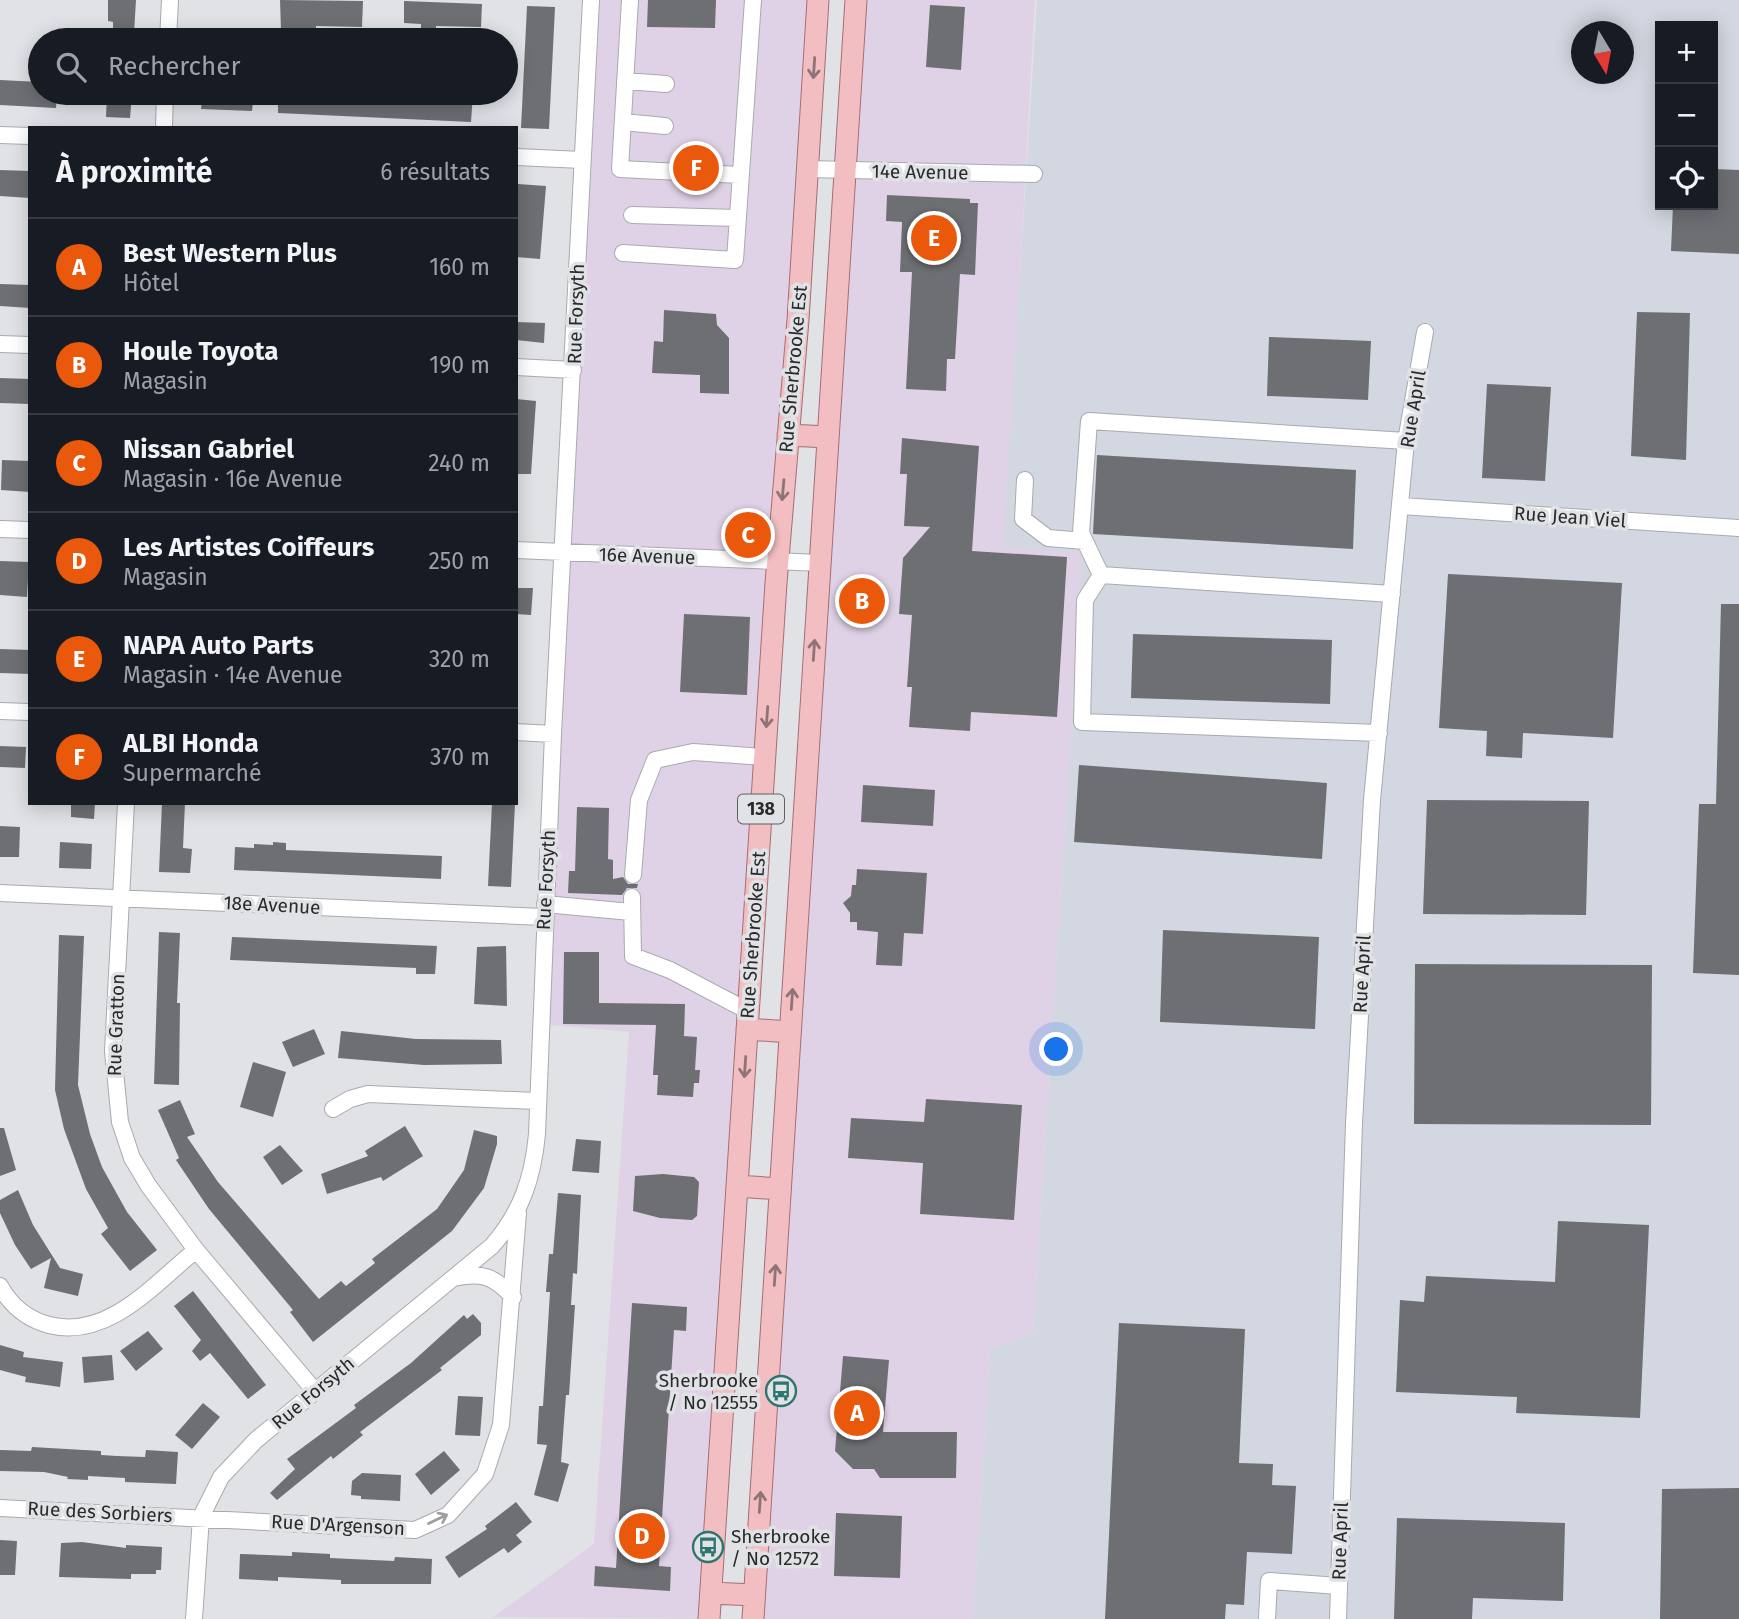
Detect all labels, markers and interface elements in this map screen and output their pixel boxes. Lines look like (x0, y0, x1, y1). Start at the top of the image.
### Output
north arrow (1571, 21, 1634, 84)
map controls (1655, 21, 1718, 210)
button: + (1655, 21, 1718, 84)
search box (28, 28, 518, 105)
icon: search (52, 48, 90, 86)
text: Rechercher (108, 51, 240, 82)
one-way arrow (807, 56, 820, 79)
button: − (1655, 84, 1718, 147)
pin: F (673, 142, 719, 194)
button: locate (1655, 147, 1718, 210)
text: À proximité (56, 154, 212, 190)
text: 6 résultats (380, 158, 490, 186)
street label: 14e Avenue (871, 160, 969, 184)
pin: E (911, 212, 957, 264)
text: Best Western Plus (123, 238, 337, 269)
text: A (72, 253, 86, 281)
text: 160 m (429, 253, 490, 281)
street label: Rue Forsyth (563, 263, 589, 365)
text: Hôtel (123, 269, 179, 297)
street label: Rue Sherbrooke Est (774, 284, 812, 454)
text: Houle Toyota (123, 336, 278, 367)
text: B (72, 351, 86, 379)
text: 190 m (429, 351, 490, 379)
text: Magasin (123, 367, 208, 395)
street label: Rue April (1396, 368, 1431, 450)
text: Nissan Gabriel (123, 434, 294, 465)
text: C (72, 449, 86, 477)
text: 240 m (428, 449, 490, 477)
text: Magasin · 16e Avenue (123, 465, 343, 493)
one-way arrow (776, 479, 789, 501)
street label: Rue Jean Viel (1513, 502, 1627, 532)
pin: C (725, 509, 771, 561)
text: Les Artistes Coiffeurs (123, 532, 374, 563)
street label: 16e Avenue (598, 543, 696, 569)
text: D (72, 547, 86, 575)
text: 250 m (428, 547, 490, 575)
text: Magasin (123, 563, 208, 591)
pin: B (839, 575, 885, 627)
text: NAPA Auto Parts (123, 630, 314, 661)
one-way arrow (808, 639, 821, 661)
text: E (73, 645, 85, 673)
text: 320 m (429, 645, 490, 673)
text: Magasin · 14e Avenue (123, 661, 343, 689)
one-way arrow (760, 706, 773, 728)
text: ALBI Honda (123, 728, 259, 759)
text: F (73, 743, 85, 771)
text: 370 m (430, 743, 490, 771)
text: Supermarché (123, 759, 261, 787)
road number: 138 (738, 794, 784, 824)
street label: Rue Forsyth (532, 829, 560, 931)
street label: Rue Sherbrooke Est (736, 850, 770, 1020)
street label: 18e Avenue (223, 891, 321, 919)
street label: Rue April (1348, 934, 1376, 1014)
street label: Rue Gratton (103, 973, 129, 1077)
one-way arrow (786, 988, 799, 1011)
your location (1039, 1032, 1073, 1066)
one-way arrow (738, 1055, 751, 1077)
one-way arrow (768, 1264, 781, 1287)
street label: Rue Forsyth (267, 1352, 359, 1434)
place label: Sherbrooke / No 12555 (659, 1369, 758, 1414)
bus stop icon: Sherbrooke / No 12555 (764, 1374, 798, 1408)
pin: A (834, 1387, 880, 1439)
one-way arrow (754, 1491, 767, 1514)
street label: Rue des Sorbiers (27, 1497, 173, 1527)
street label: Rue April (1327, 1501, 1353, 1581)
street label: Rue D'Argenson (271, 1510, 405, 1540)
pin: D (619, 1510, 665, 1562)
one-way arrow (427, 1512, 448, 1525)
place label: Sherbrooke / No 12572 (731, 1525, 830, 1570)
bus stop icon: Sherbrooke / No 12572 (691, 1530, 725, 1564)

